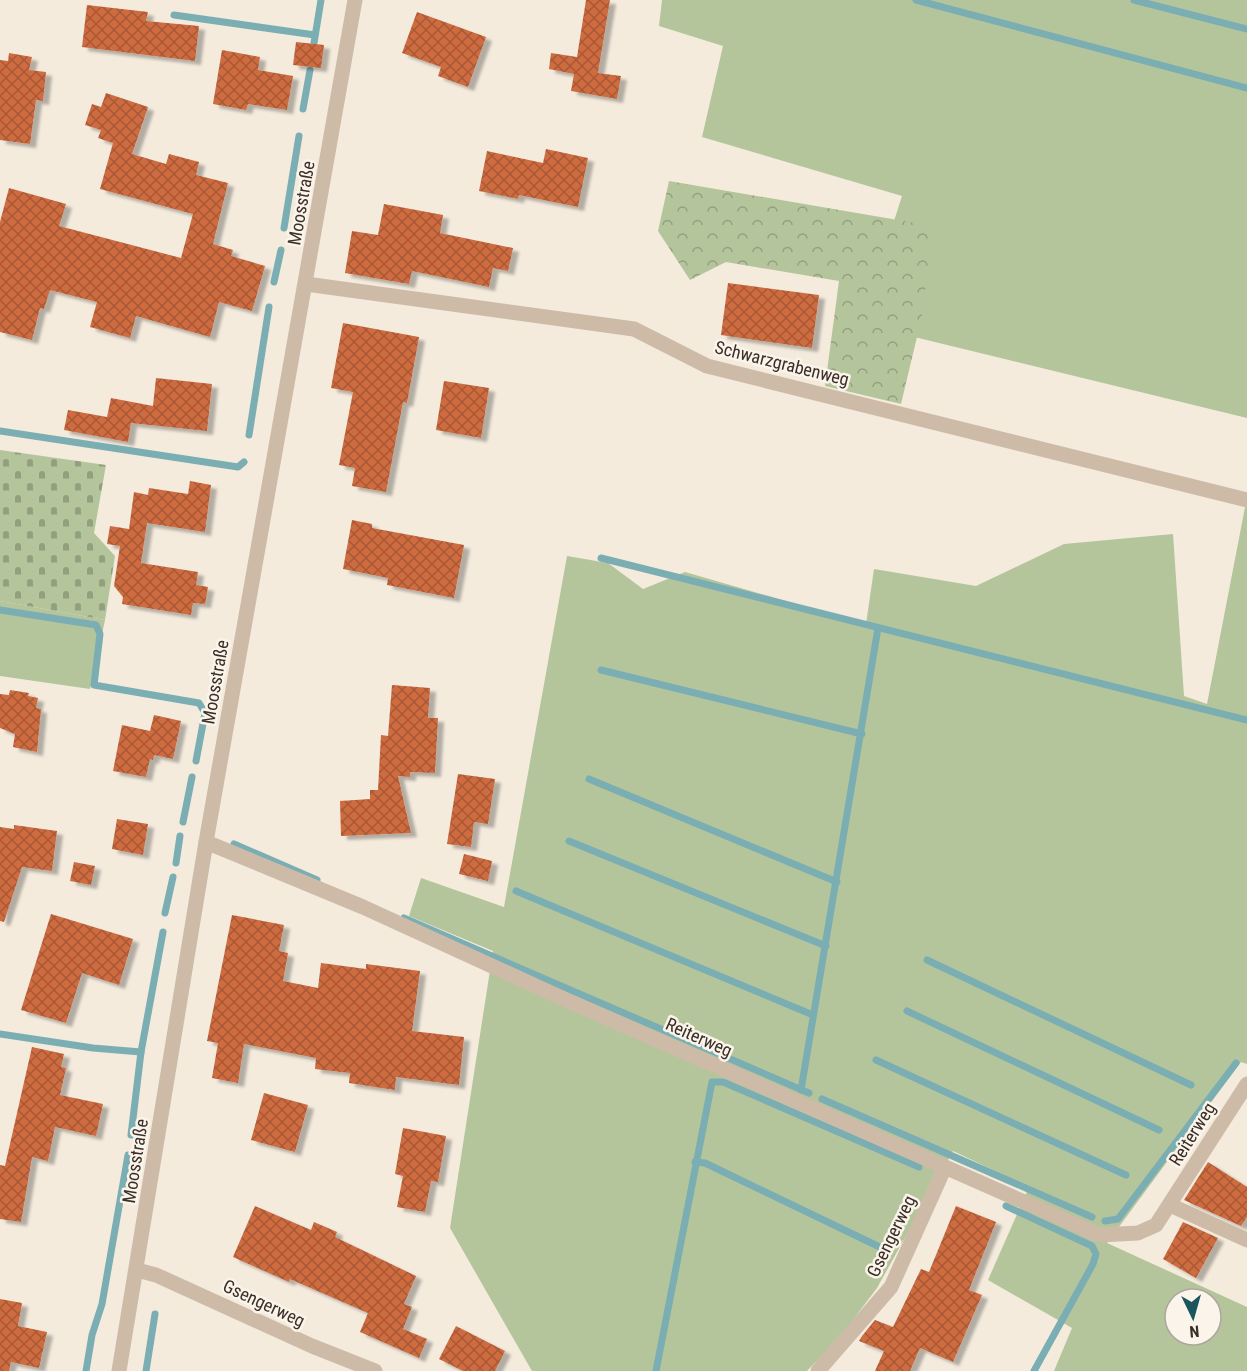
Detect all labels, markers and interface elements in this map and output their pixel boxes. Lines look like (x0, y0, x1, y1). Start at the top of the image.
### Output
street label: Moosstraße (283, 159, 319, 247)
street label: Schwarzgrabenweg (713, 336, 851, 390)
street label: Moosstraße (197, 638, 233, 726)
street label: Reiterweg (663, 1013, 735, 1061)
street label: Reiterweg (1164, 1099, 1220, 1169)
street label: Moosstraße (118, 1117, 152, 1205)
street label: Gsengerweg (862, 1192, 920, 1280)
street label: Gsengerweg (220, 1275, 308, 1331)
north arrow (1163, 1287, 1223, 1347)
text: N (1189, 1322, 1200, 1341)

